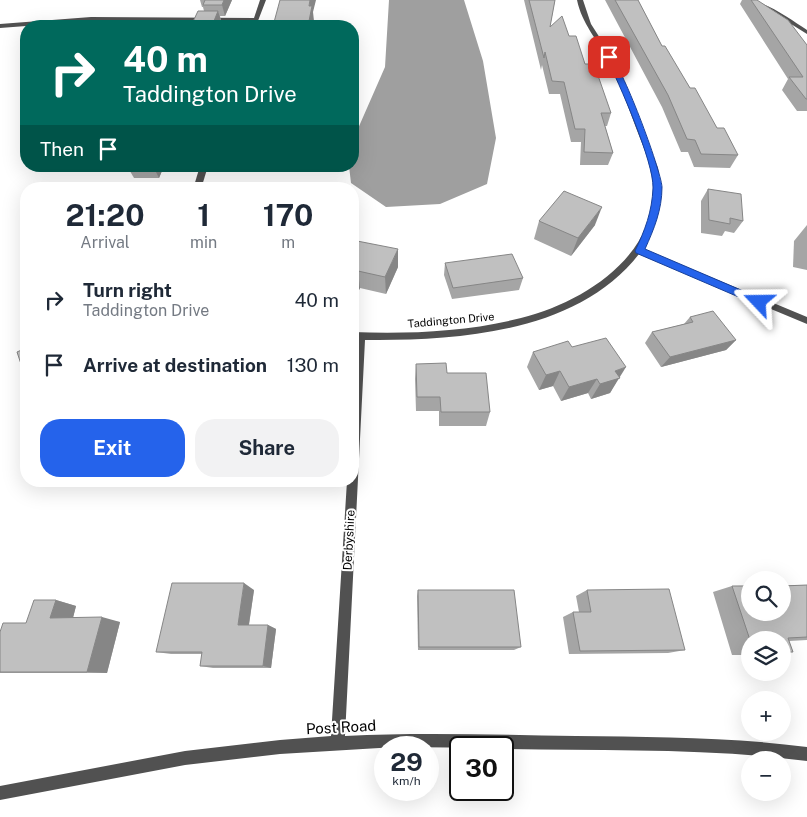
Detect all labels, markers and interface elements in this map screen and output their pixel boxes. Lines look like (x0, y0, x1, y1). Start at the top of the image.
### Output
pin (588, 36, 630, 78)
text: 40 m (123, 39, 208, 80)
icon: right (40, 40, 105, 105)
icon: arrive (595, 43, 623, 71)
text: Taddington Drive (123, 81, 297, 107)
icon: arrive (94, 135, 122, 163)
text: Then (40, 138, 84, 160)
text: 21:20 (66, 197, 145, 233)
text: 1 (197, 197, 210, 233)
text: 170 (263, 197, 313, 233)
text: Arrival (80, 233, 130, 252)
text: min (190, 233, 217, 252)
text: m (281, 233, 295, 252)
position arrow (732, 275, 784, 327)
text: Turn right (83, 279, 172, 301)
icon: right (40, 286, 68, 314)
text: 40 m (294, 289, 339, 311)
text: Taddington Drive (83, 301, 209, 320)
street label: Taddington Drive (407, 310, 495, 330)
icon: arrive (40, 351, 68, 379)
text: Arrive at destination (83, 354, 267, 376)
text: 130 m (287, 354, 339, 376)
button: Exit (40, 419, 185, 477)
button: Share (195, 419, 339, 477)
street label: Derbyshire (340, 509, 358, 571)
map controls (741, 571, 791, 801)
button: search (741, 571, 791, 621)
button: layers (741, 631, 791, 681)
button: + (741, 691, 791, 741)
street label: Post Road (305, 717, 377, 737)
speed limit sign: 30 (449, 736, 514, 801)
text: 29 (390, 747, 423, 777)
button: − (741, 751, 791, 801)
text: km/h (392, 774, 421, 788)

